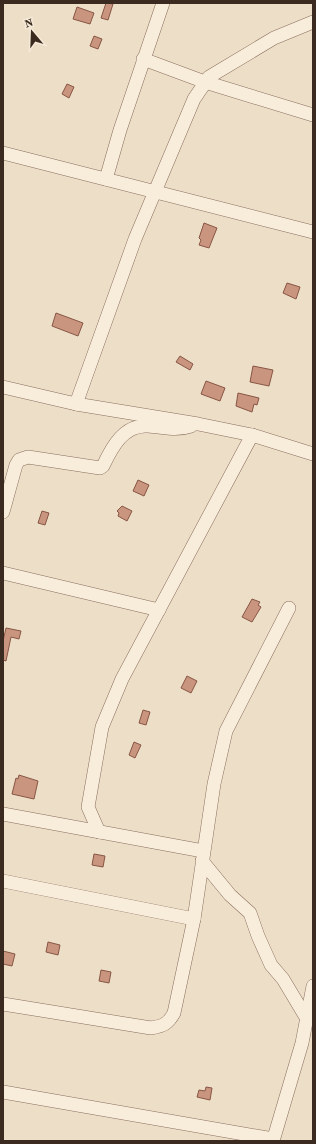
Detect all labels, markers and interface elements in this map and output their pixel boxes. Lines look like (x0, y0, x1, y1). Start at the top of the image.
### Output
north arrow (12, 12, 52, 52)
text: N (23, 15, 35, 31)

